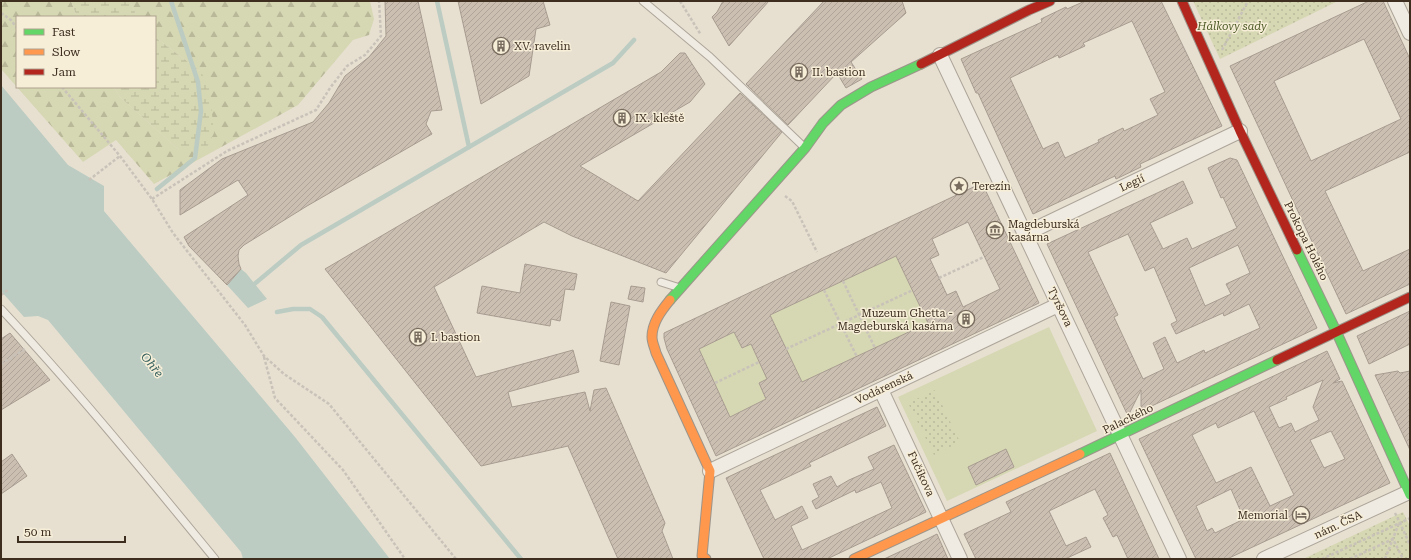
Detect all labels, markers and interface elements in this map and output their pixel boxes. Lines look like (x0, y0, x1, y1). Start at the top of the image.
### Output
legend (16, 16, 156, 88)
park label: Hálkovy sady (1196, 20, 1267, 33)
text: Fast (52, 25, 76, 39)
building icon: XV. ravelin (491, 36, 511, 56)
place label: XV. ravelin (514, 40, 571, 53)
text: Slow (52, 45, 80, 59)
building icon: II. bastion (789, 62, 809, 82)
text: Jam (52, 65, 76, 79)
place label: II. bastion (812, 66, 866, 79)
building icon: IX. kleště (612, 108, 632, 128)
place label: IX. kleště (635, 112, 684, 125)
street label: Legií (1117, 171, 1147, 194)
place icon: Terezín (949, 176, 969, 196)
place label: Terezín (972, 180, 1011, 193)
street label: Prokopa Holého (1281, 199, 1331, 283)
place label: Magdeburská kasárna (1008, 218, 1080, 244)
museum icon: Magdeburská kasárna (985, 220, 1005, 240)
street label: Tyršova (1045, 285, 1075, 329)
place label: Muzeum Ghetta - Magdeburská kasárna (837, 307, 953, 333)
building icon: Muzeum Ghetta - Magdeburská kasárna (956, 309, 976, 329)
building icon: I. bastion (408, 327, 428, 347)
place label: I. bastion (431, 331, 480, 344)
water label: Ohře (138, 350, 166, 380)
street label: Vodárenská (853, 369, 915, 407)
street label: Palackého (1101, 401, 1156, 437)
street label: Fučíkova (905, 449, 937, 499)
hotel icon: Memorial (1291, 505, 1311, 525)
street label: nám. ČSA (1312, 507, 1364, 542)
place label: Memorial (1237, 509, 1289, 522)
scale bar (18, 518, 125, 544)
text: 50 m (24, 525, 51, 539)

